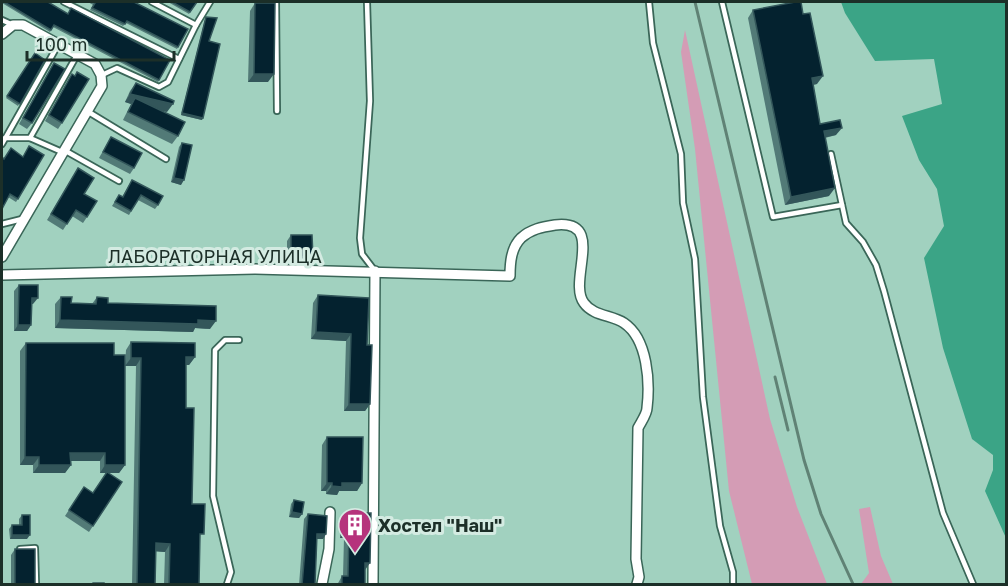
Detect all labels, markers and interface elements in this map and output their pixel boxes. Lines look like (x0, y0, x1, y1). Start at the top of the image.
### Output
scale bar (27, 24, 174, 62)
text: 100 m (36, 33, 87, 55)
street label: ЛАБОРАТОРНАЯ УЛИЦА (108, 245, 322, 267)
building icon: Хостел "Наш" (337, 507, 373, 554)
place label: Хостел "Наш" (378, 514, 502, 536)

